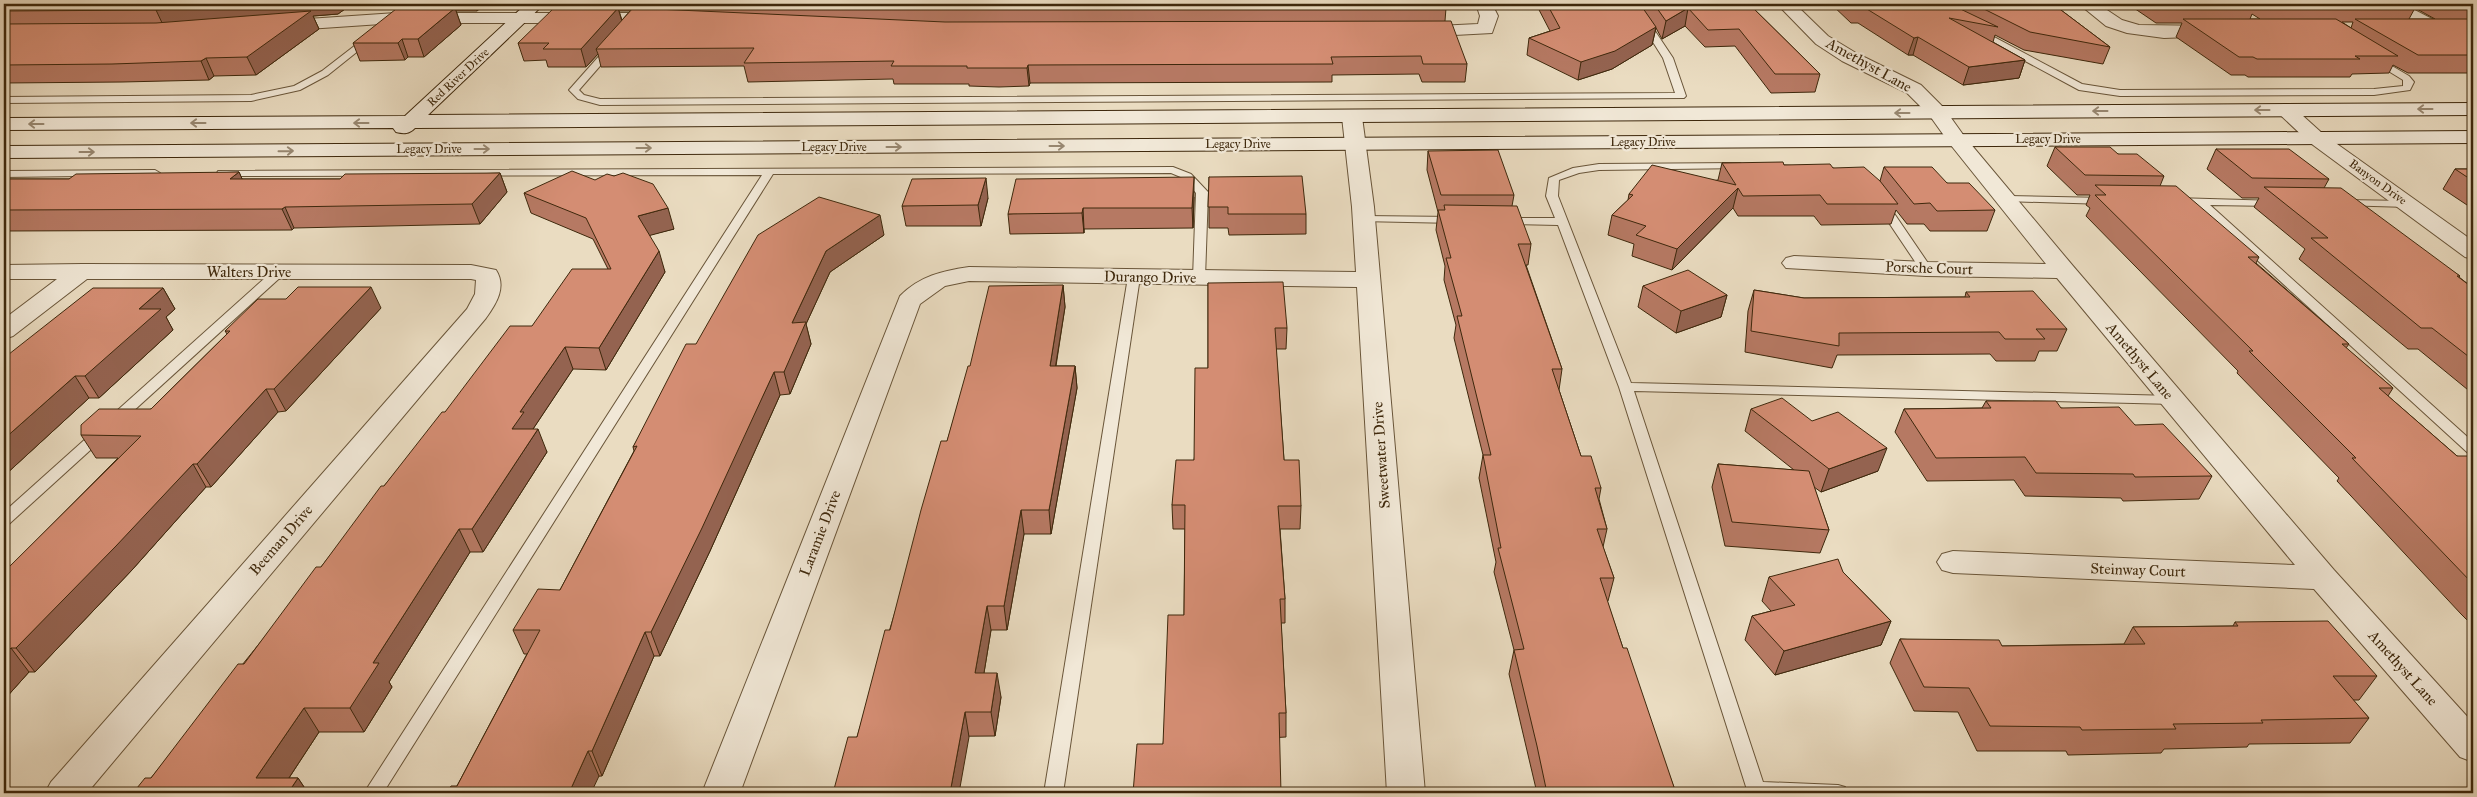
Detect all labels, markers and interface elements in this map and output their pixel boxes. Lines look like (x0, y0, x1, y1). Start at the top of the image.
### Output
street label: Amethyst Lane (1822, 34, 1915, 96)
street label: Red River Drive (424, 45, 492, 109)
one-way arrow (2417, 104, 2433, 114)
one-way arrow (2254, 105, 2270, 115)
one-way arrow (2092, 106, 2108, 116)
one-way arrow (1894, 108, 1910, 118)
one-way arrow (190, 118, 206, 128)
one-way arrow (353, 118, 369, 128)
one-way arrow (28, 119, 44, 129)
street label: Legacy Drive (2015, 132, 2081, 147)
street label: Legacy Drive (1610, 135, 1676, 150)
street label: Legacy Drive (1205, 137, 1271, 152)
street label: Legacy Drive (801, 140, 867, 155)
one-way arrow (1048, 141, 1064, 151)
street label: Legacy Drive (396, 142, 462, 157)
one-way arrow (886, 142, 902, 152)
one-way arrow (636, 143, 652, 153)
one-way arrow (473, 144, 489, 154)
one-way arrow (277, 146, 293, 156)
one-way arrow (79, 147, 95, 157)
street label: Banyon Drive (2346, 156, 2410, 208)
street label: Porsche Court (1885, 257, 1974, 279)
street label: Walters Drive (207, 263, 291, 281)
street label: Durango Drive (1104, 267, 1196, 287)
street label: Amethyst Lane (2102, 318, 2177, 403)
street label: Sweetwater Drive (1368, 401, 1394, 509)
street label: Laramie Drive (795, 488, 845, 578)
street label: Beeman Drive (246, 501, 316, 579)
street label: Steinway Court (2090, 559, 2187, 581)
street label: Amethyst Lane (2364, 626, 2442, 709)

